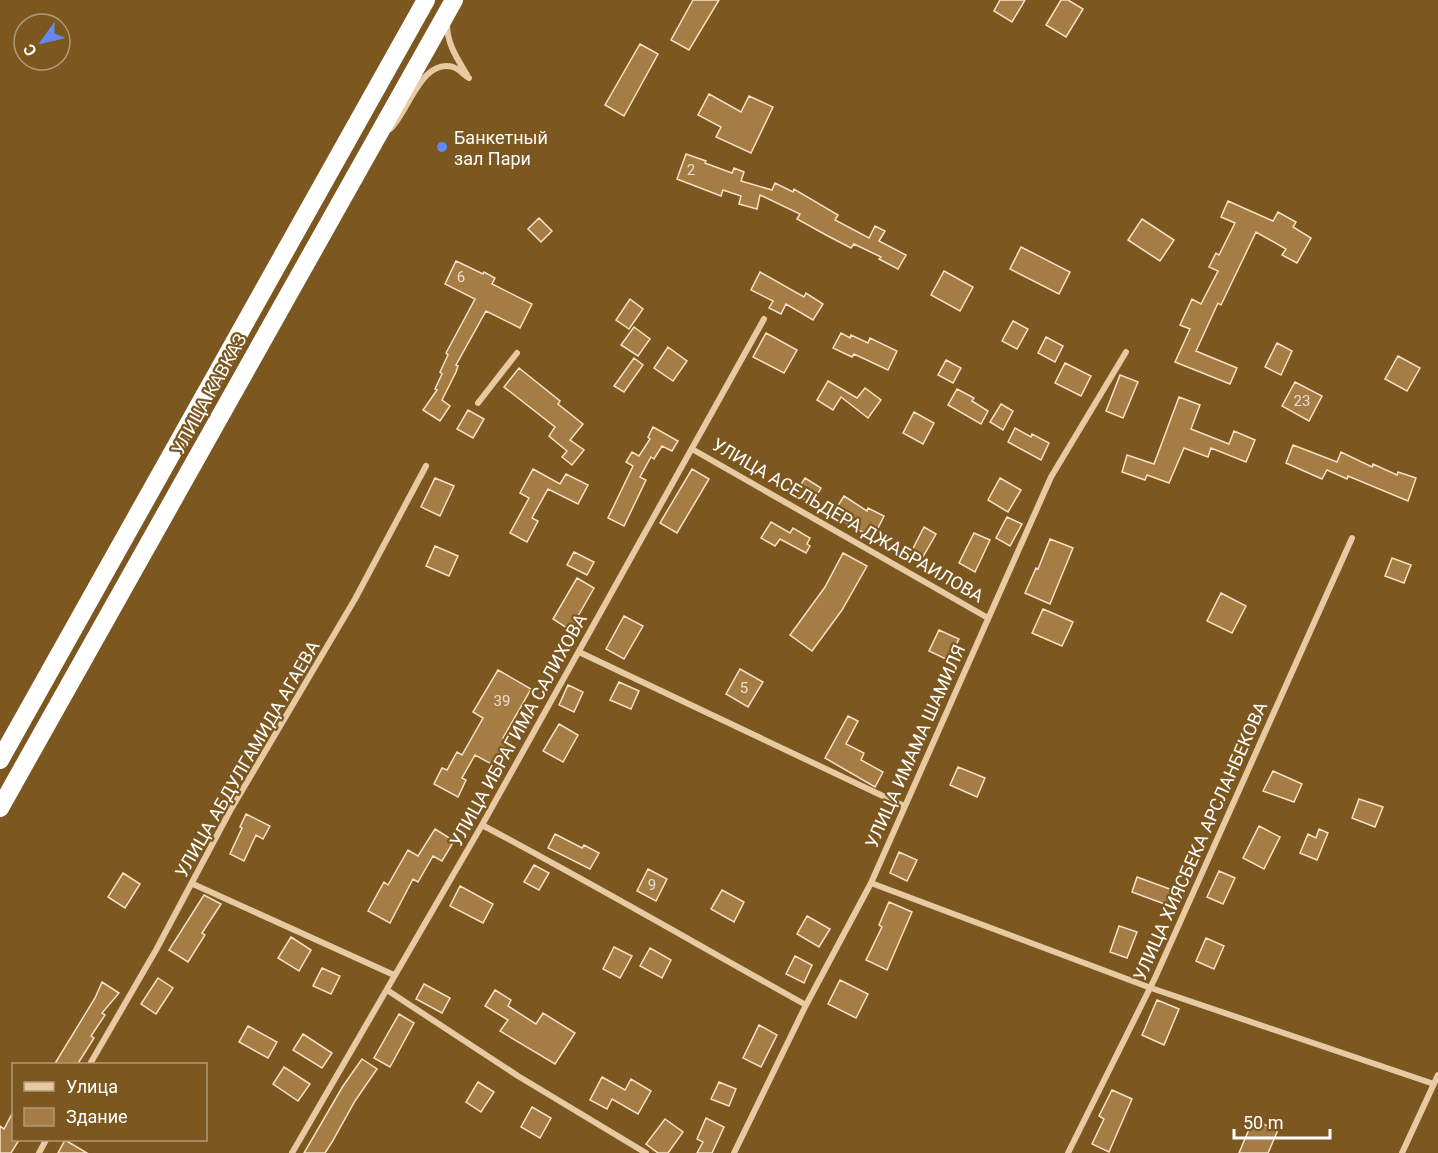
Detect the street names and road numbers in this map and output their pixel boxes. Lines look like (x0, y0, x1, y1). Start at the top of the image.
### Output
street label: УЛИЦА КАВКАЗ (167, 330, 251, 458)
street label: УЛИЦА АСЕЛЬДЕРА ДЖАБРАИЛОВА (709, 433, 988, 607)
street label: УЛИЦА ИБРАГИМА САЛИХОВА (445, 610, 591, 850)
street label: УЛИЦА АБДУЛГАМИДА АГАЕВА (170, 637, 324, 881)
street label: УЛИЦА ИМАМА ШАМИЛЯ (861, 641, 969, 851)
street label: УЛИЦА ХИЯСБЕКА АРСЛАНБЕКОВА (1129, 698, 1271, 984)

